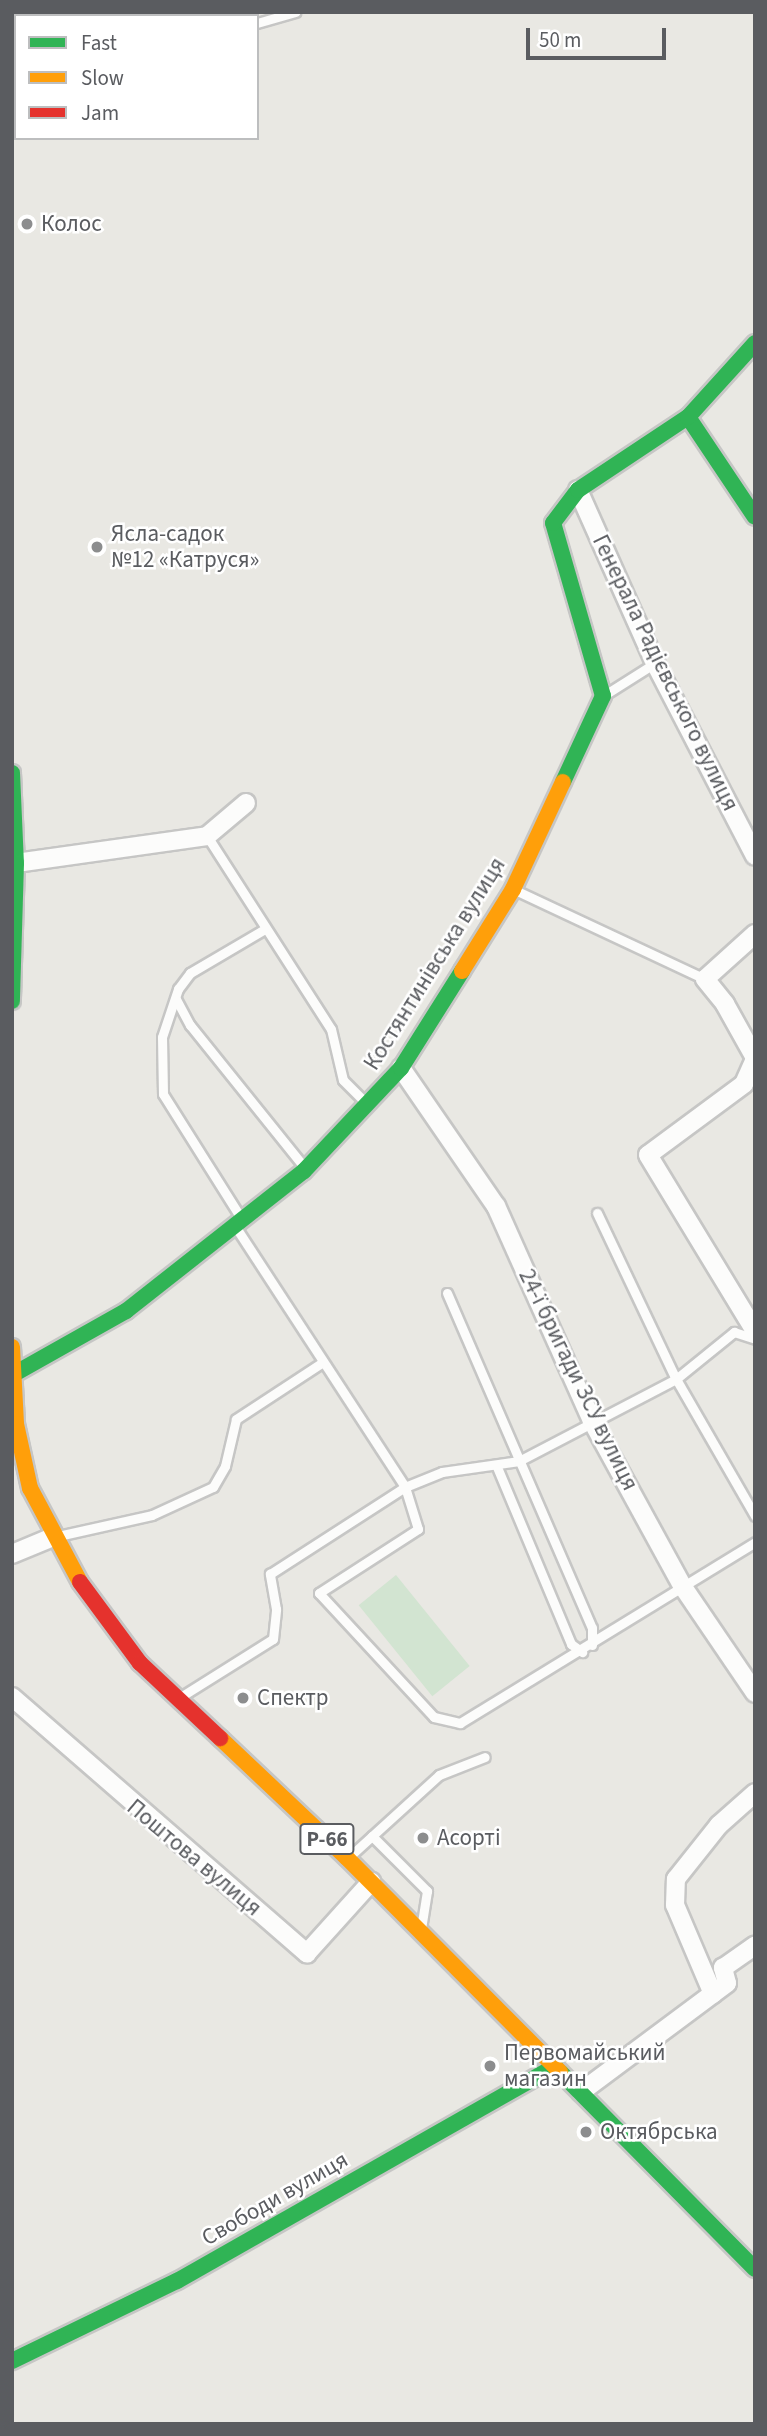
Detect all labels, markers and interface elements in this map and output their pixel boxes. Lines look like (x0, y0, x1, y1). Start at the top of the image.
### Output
legend (14, 14, 259, 140)
scale bar (529, 14, 669, 58)
text: 50 m (539, 25, 581, 55)
text: Fast (81, 28, 117, 58)
text: Slow (81, 63, 124, 93)
text: Jam (81, 98, 119, 128)
place label: Колос (41, 210, 102, 238)
marker: Колос (19, 216, 35, 232)
place label: Ясла-садок №12 «Катруся» (111, 520, 259, 574)
street label: Генерала Радієвського вулиця (586, 530, 744, 816)
marker: Ясла-садок №12 «Катруся» (89, 539, 105, 555)
street label: Костянтинівська вулиця (358, 853, 512, 1075)
street label: 24-ї бригади ЗСУ вулиця (512, 1265, 644, 1495)
place label: Спектр (257, 1684, 329, 1712)
marker: Спектр (235, 1690, 251, 1706)
street label: Поштова вулиця (121, 1794, 267, 1922)
road number: Р-66 (299, 1822, 355, 1856)
place label: Асорті (437, 1824, 501, 1852)
marker: Асорті (415, 1830, 431, 1846)
place label: Первомайський магазин (504, 2039, 665, 2093)
marker: Первомайський магазин (482, 2058, 498, 2074)
place label: Октябрська (600, 2118, 718, 2146)
marker: Октябрська (578, 2124, 594, 2140)
street label: Свободи вулиця (197, 2146, 353, 2252)

